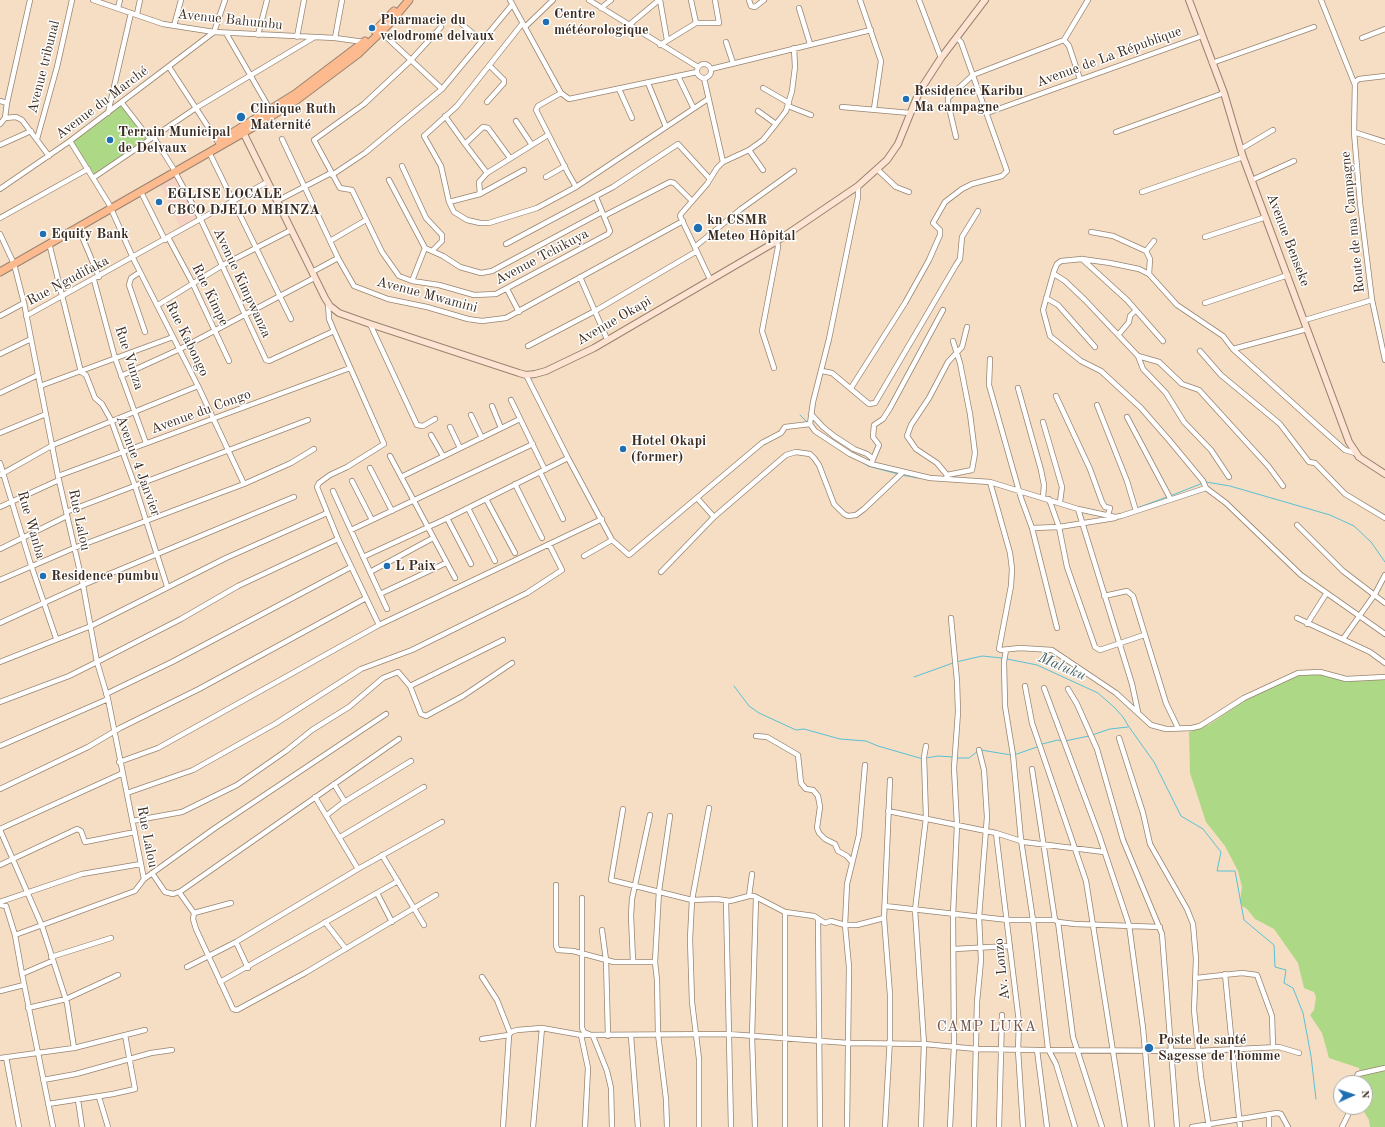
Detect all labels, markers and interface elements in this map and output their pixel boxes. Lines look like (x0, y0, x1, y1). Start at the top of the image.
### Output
street label: Avenue Bahumbu (177, 6, 283, 34)
place label: Centre météorologique (554, 6, 649, 38)
place label: Pharmacie du velodrome delvaux (380, 12, 494, 44)
marker: Centre météorologique (541, 17, 551, 27)
street label: Avenue tribunal (24, 19, 64, 115)
marker: Pharmacie du velodrome delvaux (367, 23, 377, 33)
street label: Avenue de La République (1034, 23, 1184, 91)
street label: Avenue du Marché (52, 63, 152, 143)
place label: Residence Karibu Ma campagne (914, 83, 1023, 116)
marker: Residence Karibu Ma campagne (901, 94, 911, 104)
place label: Clinique Ruth Maternité (250, 101, 336, 134)
marker: Clinique Ruth Maternité (235, 111, 247, 123)
place label: Terrain Municipal de Delvaux (118, 124, 231, 156)
marker: Terrain Municipal de Delvaux (105, 135, 115, 145)
street label: Route de ma Campagne (1337, 150, 1369, 294)
place label: EGLISE LOCALE CBCO DJELO MBINZA (167, 186, 320, 218)
street label: Avenue Benseke (1263, 191, 1313, 289)
marker: EGLISE LOCALE CBCO DJELO MBINZA (154, 197, 164, 207)
place label: kn CSMR Meteo Hôpital (707, 212, 796, 244)
marker: kn CSMR Meteo Hôpital (692, 222, 704, 234)
street label: Avenue Tchikuya (492, 225, 592, 289)
place label: Equity Bank (51, 226, 129, 242)
street label: Avenue Kimpwanza (209, 226, 275, 340)
marker: Equity Bank (38, 229, 48, 239)
street label: Rue Ngudifaka (24, 252, 112, 310)
street label: Rue Kimpe (188, 261, 232, 329)
street label: Avenue Mwamini (375, 273, 479, 317)
street label: Avenue Okapi (574, 293, 654, 349)
street label: Rue Kabongo (162, 299, 212, 379)
street label: Rue Vunza (111, 324, 147, 392)
street label: Avenue du Congo (149, 386, 253, 438)
street label: Avenue 4 Janvier (112, 413, 164, 519)
place label: Hotel Okapi (former) (631, 433, 706, 466)
marker: Hotel Okapi (former) (618, 444, 628, 454)
street label: Rue Lalou (64, 488, 94, 552)
street label: Rue Wanba (13, 489, 49, 561)
place label: L Paix (395, 558, 436, 574)
marker: L Paix (382, 561, 392, 571)
place label: Residence pumbu (51, 568, 159, 584)
marker: Residence pumbu (38, 571, 48, 581)
water label: Maluku (1035, 649, 1089, 685)
street label: Rue Lalou (133, 805, 161, 869)
street label: Av. Lonzo (990, 937, 1014, 1001)
district label: CAMP LUKA (937, 1018, 1037, 1036)
place label: Poste de santé Sagesse de l'homme (1158, 1032, 1280, 1064)
marker: Poste de santé Sagesse de l'homme (1143, 1042, 1155, 1054)
north arrow (1333, 1075, 1373, 1115)
text: N (1359, 1090, 1370, 1099)

